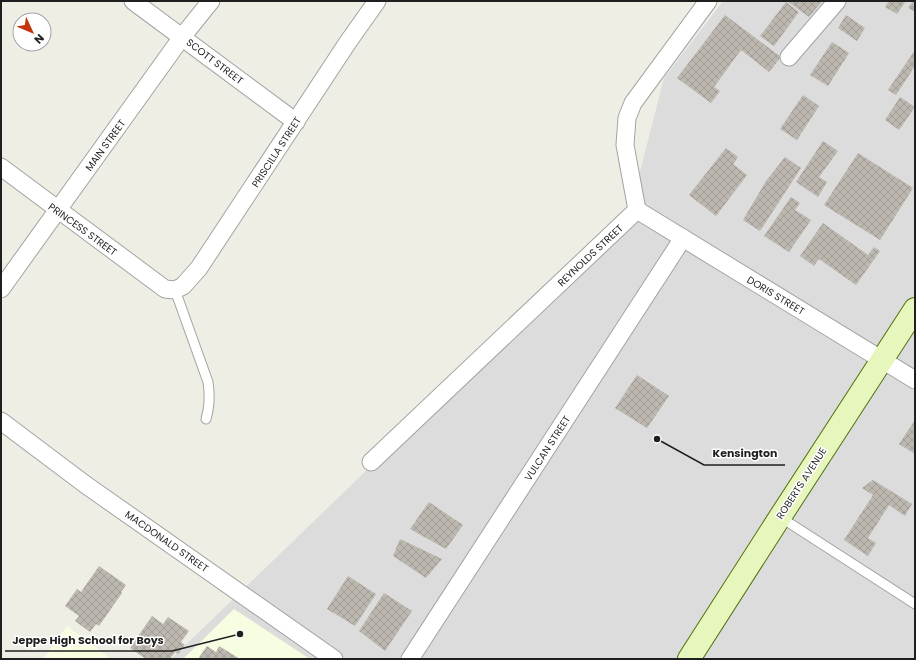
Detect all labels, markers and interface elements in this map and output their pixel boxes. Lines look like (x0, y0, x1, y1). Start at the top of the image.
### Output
north arrow (12, 12, 52, 52)
text: N (31, 30, 48, 47)
street label: SCOTT STREET (183, 35, 247, 88)
street label: PRISCILLA STREET (248, 114, 305, 191)
street label: MAIN STREET (82, 116, 130, 174)
street label: PRINCESS STREET (45, 199, 121, 260)
street label: REYNOLDS STREET (554, 221, 627, 290)
street label: DORIS STREET (744, 272, 808, 319)
street label: VULCAN STREET (521, 412, 574, 484)
callout: Kensington (704, 442, 785, 465)
street label: ROBERTS AVENUE (773, 444, 830, 522)
text: Kensington (712, 445, 778, 461)
street label: MACDONALD STREET (122, 507, 212, 576)
callout: Jeppe High School for Boys (5, 628, 172, 651)
text: Jeppe High School for Boys (12, 632, 164, 648)

